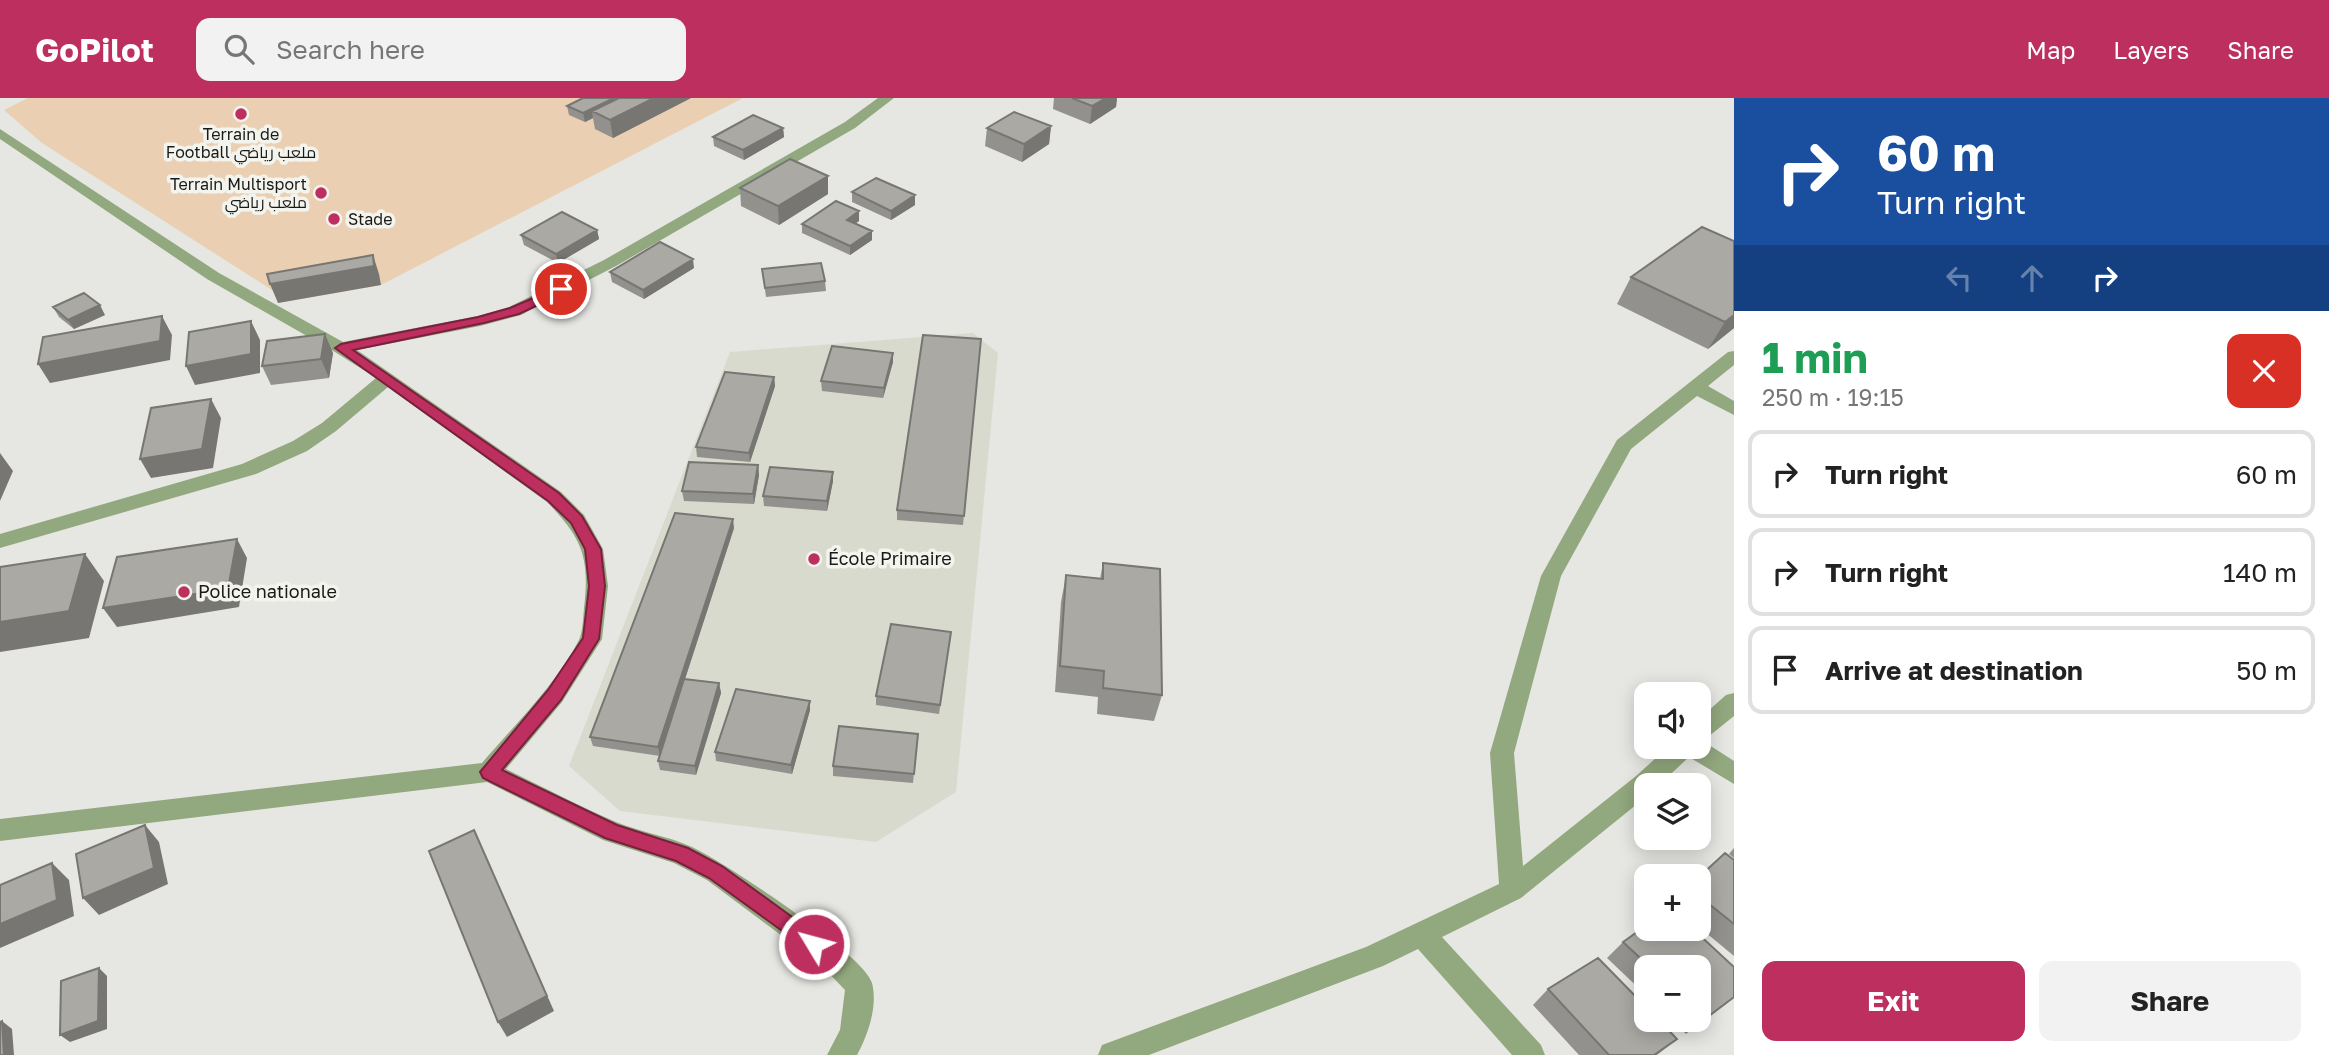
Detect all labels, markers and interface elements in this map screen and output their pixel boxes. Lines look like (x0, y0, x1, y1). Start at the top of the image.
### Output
search box (196, 18, 686, 81)
text: GoPilot (35, 30, 154, 69)
icon: search (220, 30, 258, 68)
text: Search here (276, 34, 425, 65)
text: Map (2026, 35, 2075, 64)
text: Layers (2113, 35, 2189, 64)
text: Share (2227, 35, 2294, 64)
marker: Terrain de Football ملعب رياضي (233, 106, 249, 122)
text: 60 m (1877, 123, 1995, 182)
place label: Terrain de Football ملعب رياضي (166, 124, 316, 165)
icon: right (1762, 126, 1853, 217)
place label: Terrain Multisport ملعب رياضي (170, 174, 307, 215)
text: Turn right (1877, 183, 2026, 221)
marker: Terrain Multisport ملعب رياضي (313, 185, 329, 201)
place label: Stade (348, 209, 392, 229)
marker: Stade (326, 211, 342, 227)
pin (531, 259, 591, 319)
icon: left (1940, 259, 1978, 297)
icon: ahead (2013, 259, 2051, 297)
icon: right (2086, 259, 2124, 297)
icon: arrive (542, 270, 580, 308)
text: 1 min (1762, 332, 1868, 382)
button: close (2227, 334, 2301, 408)
text: 250 m · 19:15 (1762, 383, 1904, 411)
icon: right (1766, 455, 1804, 493)
text: Turn right (1825, 459, 1948, 490)
text: 60 m (2236, 459, 2297, 490)
place label: École Primaire (828, 547, 952, 569)
marker: École Primaire (806, 551, 822, 567)
icon: right (1766, 553, 1804, 591)
text: Turn right (1825, 557, 1948, 588)
text: 140 m (2223, 557, 2297, 588)
place label: Police nationale (198, 580, 337, 602)
marker: Police nationale (176, 584, 192, 600)
icon: arrive (1766, 651, 1804, 689)
text: Arrive at destination (1825, 655, 2083, 686)
text: 50 m (2236, 655, 2297, 686)
map controls (1634, 682, 1711, 1032)
button: sound (1634, 682, 1711, 759)
button: layers (1634, 773, 1711, 850)
button: + (1634, 864, 1711, 941)
position arrow (777, 907, 851, 981)
button: − (1634, 955, 1711, 1032)
button: Exit (1762, 961, 2025, 1041)
button: Share (2039, 961, 2301, 1041)

